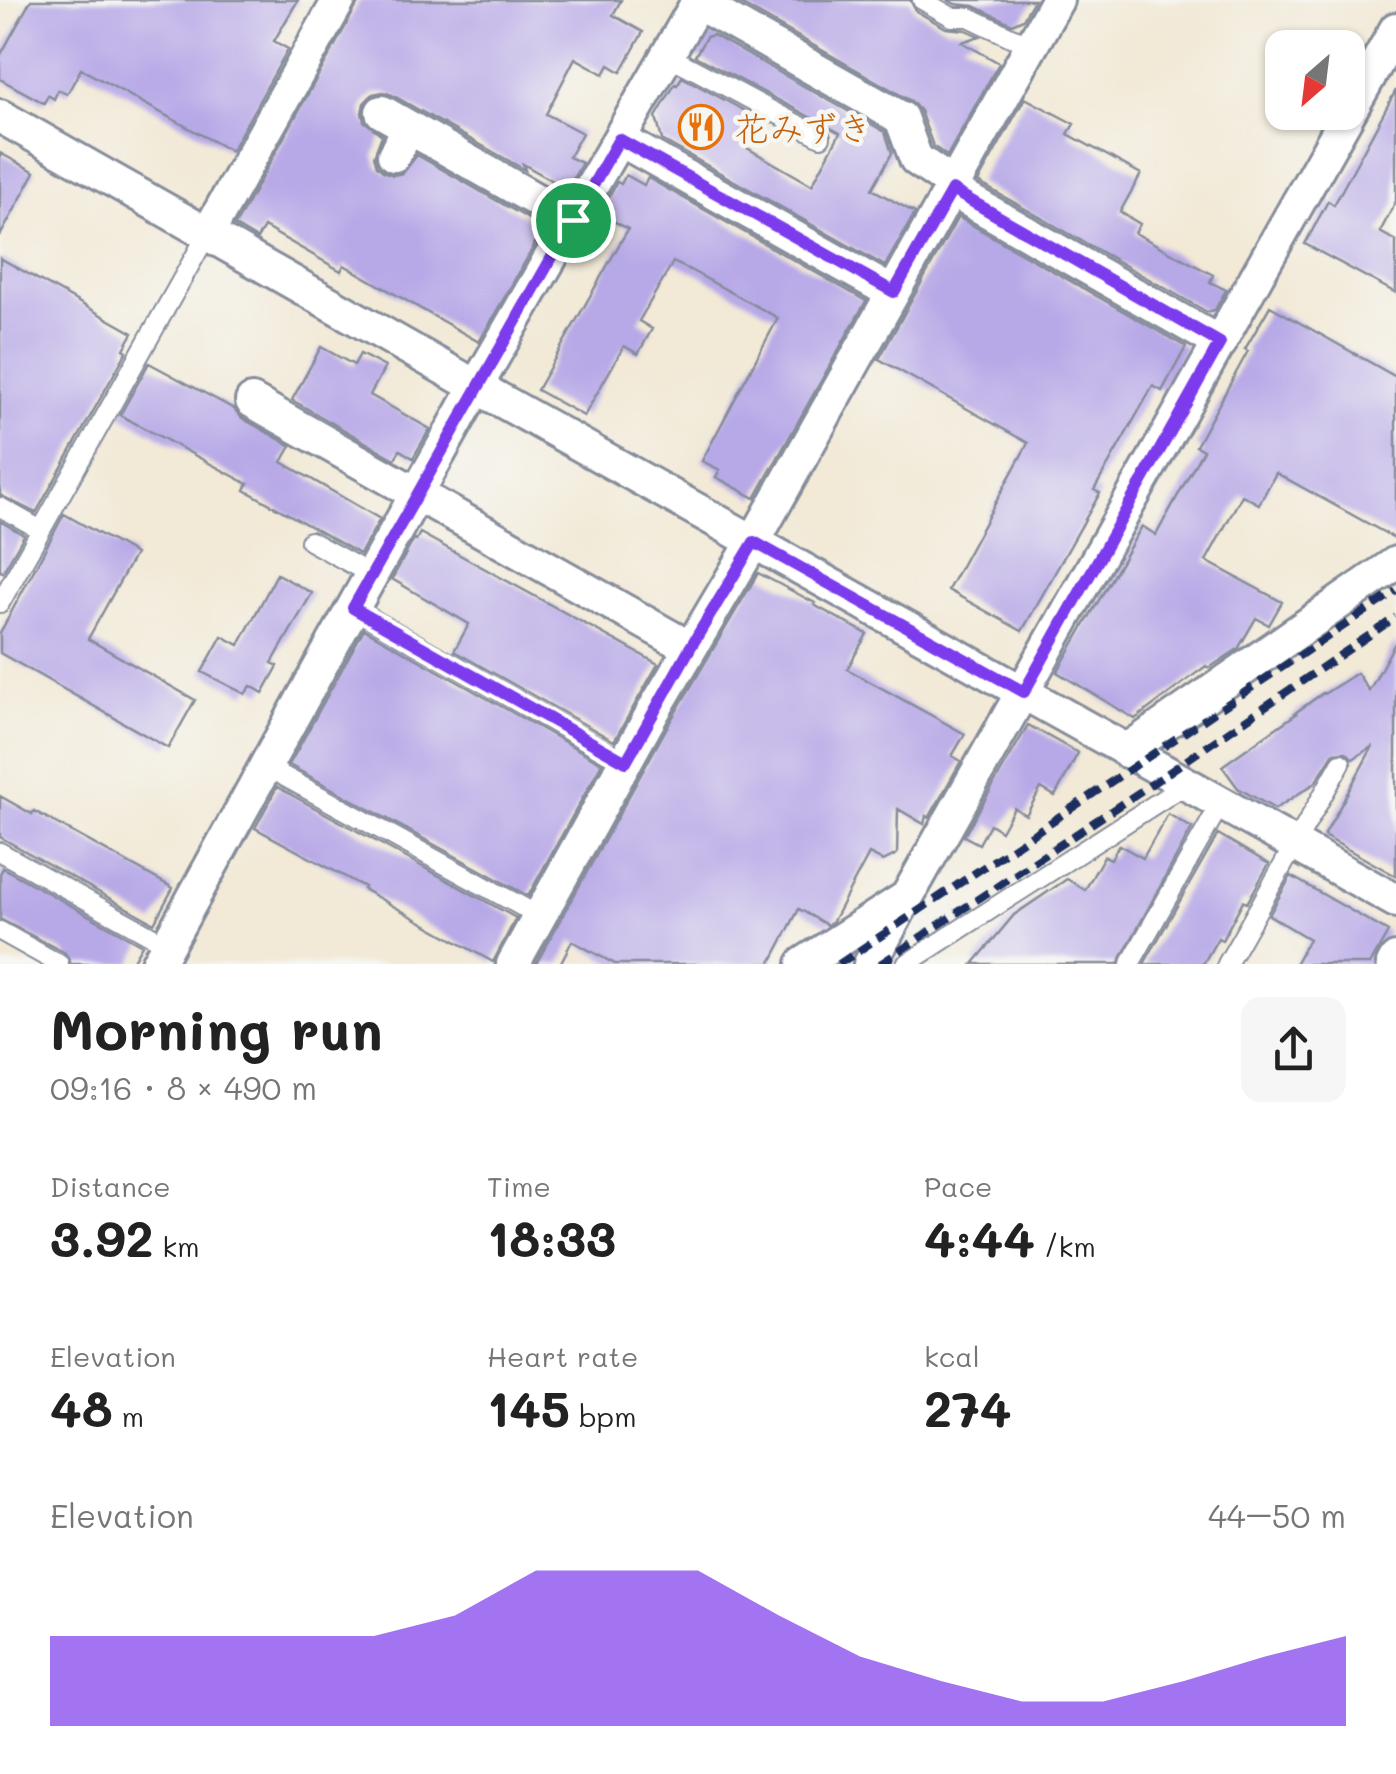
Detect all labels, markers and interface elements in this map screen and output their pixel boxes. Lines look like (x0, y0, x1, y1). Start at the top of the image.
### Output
north arrow (1265, 30, 1365, 130)
map controls (1265, 30, 1365, 130)
restaurant icon: 花みずき (678, 104, 724, 150)
place label: 花みずき (734, 104, 873, 150)
pin (531, 178, 616, 263)
icon: arrive (546, 193, 601, 248)
text: Morning run (50, 992, 383, 1064)
button: share (1241, 997, 1346, 1102)
text: 09:16 · 8 × 490 m (50, 1066, 317, 1108)
text: Distance (50, 1168, 171, 1204)
text: Time (487, 1168, 551, 1204)
text: Pace (924, 1168, 992, 1204)
text: 3.92 (50, 1204, 153, 1270)
text: 18:33 (487, 1204, 616, 1270)
text: 4:44 (924, 1204, 1035, 1270)
text: km (153, 1228, 200, 1264)
text: /km (1035, 1228, 1096, 1264)
text: Elevation (50, 1338, 176, 1374)
text: Heart rate (487, 1338, 638, 1374)
text: kcal (924, 1338, 980, 1374)
text: 48 (50, 1374, 113, 1440)
text: 145 (487, 1374, 570, 1440)
text: 274 (924, 1374, 1012, 1440)
text: m (113, 1398, 144, 1434)
text: bpm (570, 1398, 636, 1434)
text: Elevation (50, 1494, 194, 1536)
text: 44–50 m (1208, 1494, 1346, 1536)

